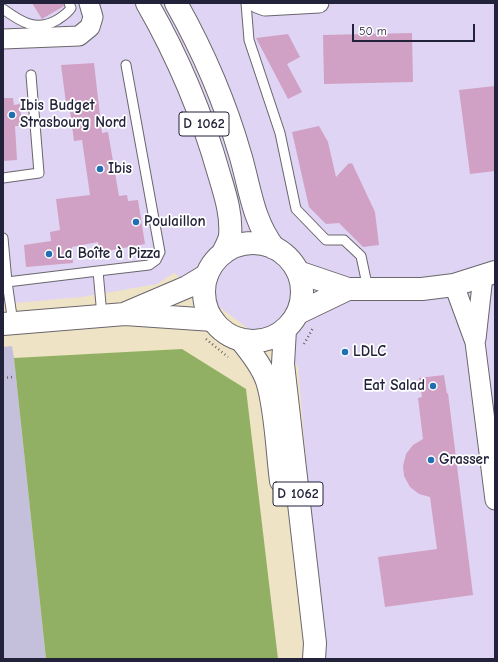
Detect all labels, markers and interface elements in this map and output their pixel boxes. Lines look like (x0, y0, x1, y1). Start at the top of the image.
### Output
scale bar (354, 16, 477, 42)
text: 50 m (359, 24, 387, 38)
place label: Ibis Budget Strasbourg Nord (20, 97, 126, 132)
marker: Ibis Budget Strasbourg Nord (7, 110, 17, 120)
road number: D 1062 (179, 112, 229, 136)
place label: Ibis (108, 160, 132, 178)
marker: Ibis (95, 164, 105, 174)
place label: Poulaillon (144, 213, 206, 231)
marker: Poulaillon (131, 217, 141, 227)
place label: La Boîte à Pizza (57, 245, 161, 263)
marker: La Boîte à Pizza (44, 249, 54, 259)
place label: LDLC (353, 343, 386, 361)
marker: LDLC (340, 347, 350, 357)
place label: Eat Salad (363, 377, 425, 395)
marker: Eat Salad (428, 381, 438, 391)
place label: Grasser (439, 451, 489, 469)
marker: Grasser (426, 455, 436, 465)
road number: D 1062 (273, 482, 323, 506)

